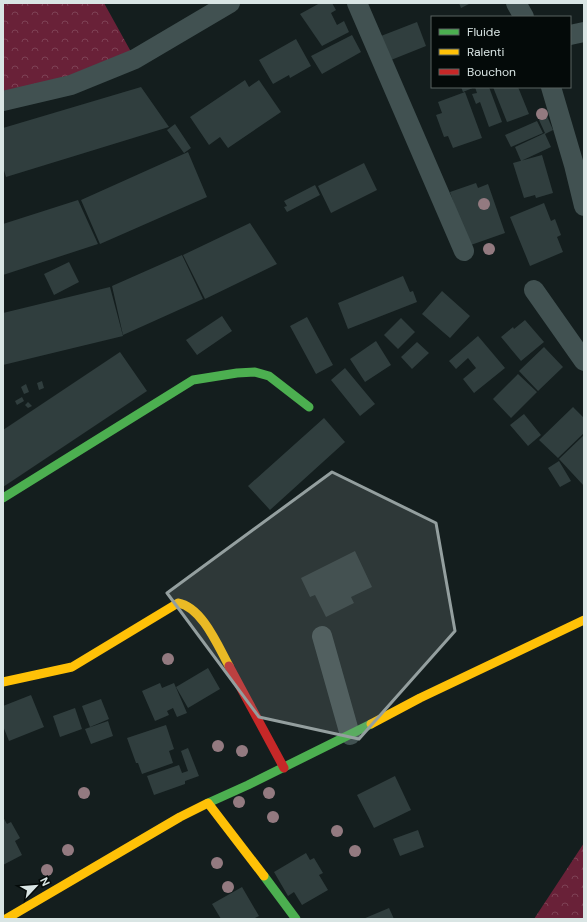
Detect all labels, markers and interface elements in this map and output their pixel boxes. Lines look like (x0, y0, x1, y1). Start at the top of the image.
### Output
legend (431, 16, 571, 88)
text: Fluide (467, 24, 500, 40)
text: Ralenti (467, 44, 505, 60)
text: Bouchon (467, 64, 516, 80)
north arrow (16, 866, 56, 906)
text: N (37, 875, 53, 888)

